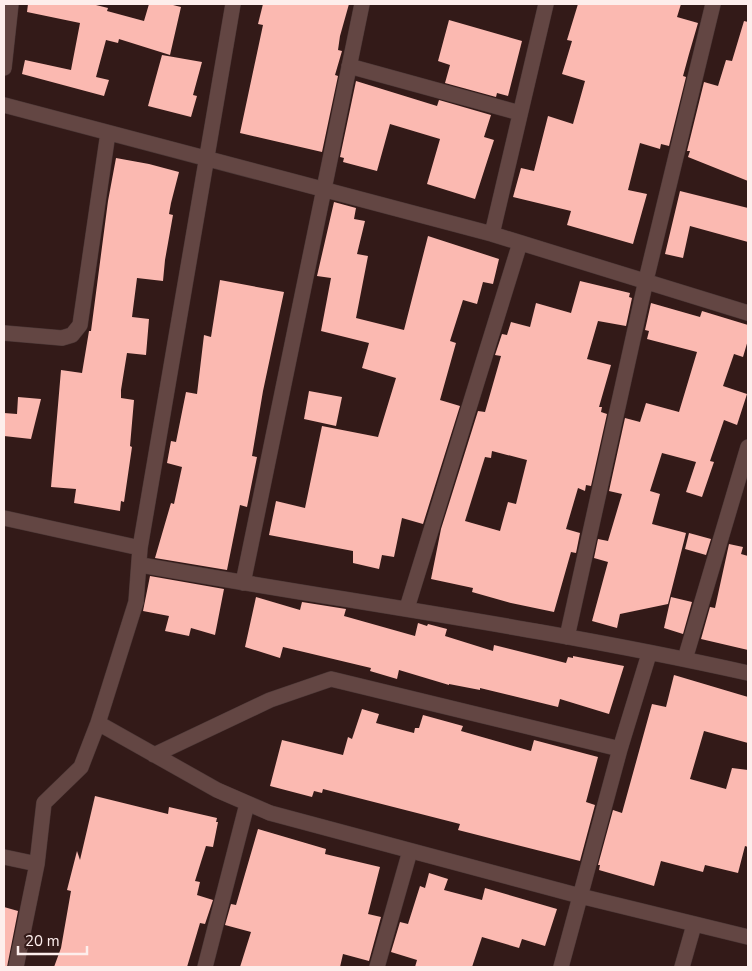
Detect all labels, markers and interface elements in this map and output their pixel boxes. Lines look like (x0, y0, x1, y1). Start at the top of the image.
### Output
scale bar (18, 924, 86, 956)
text: 20 m (25, 931, 60, 951)

